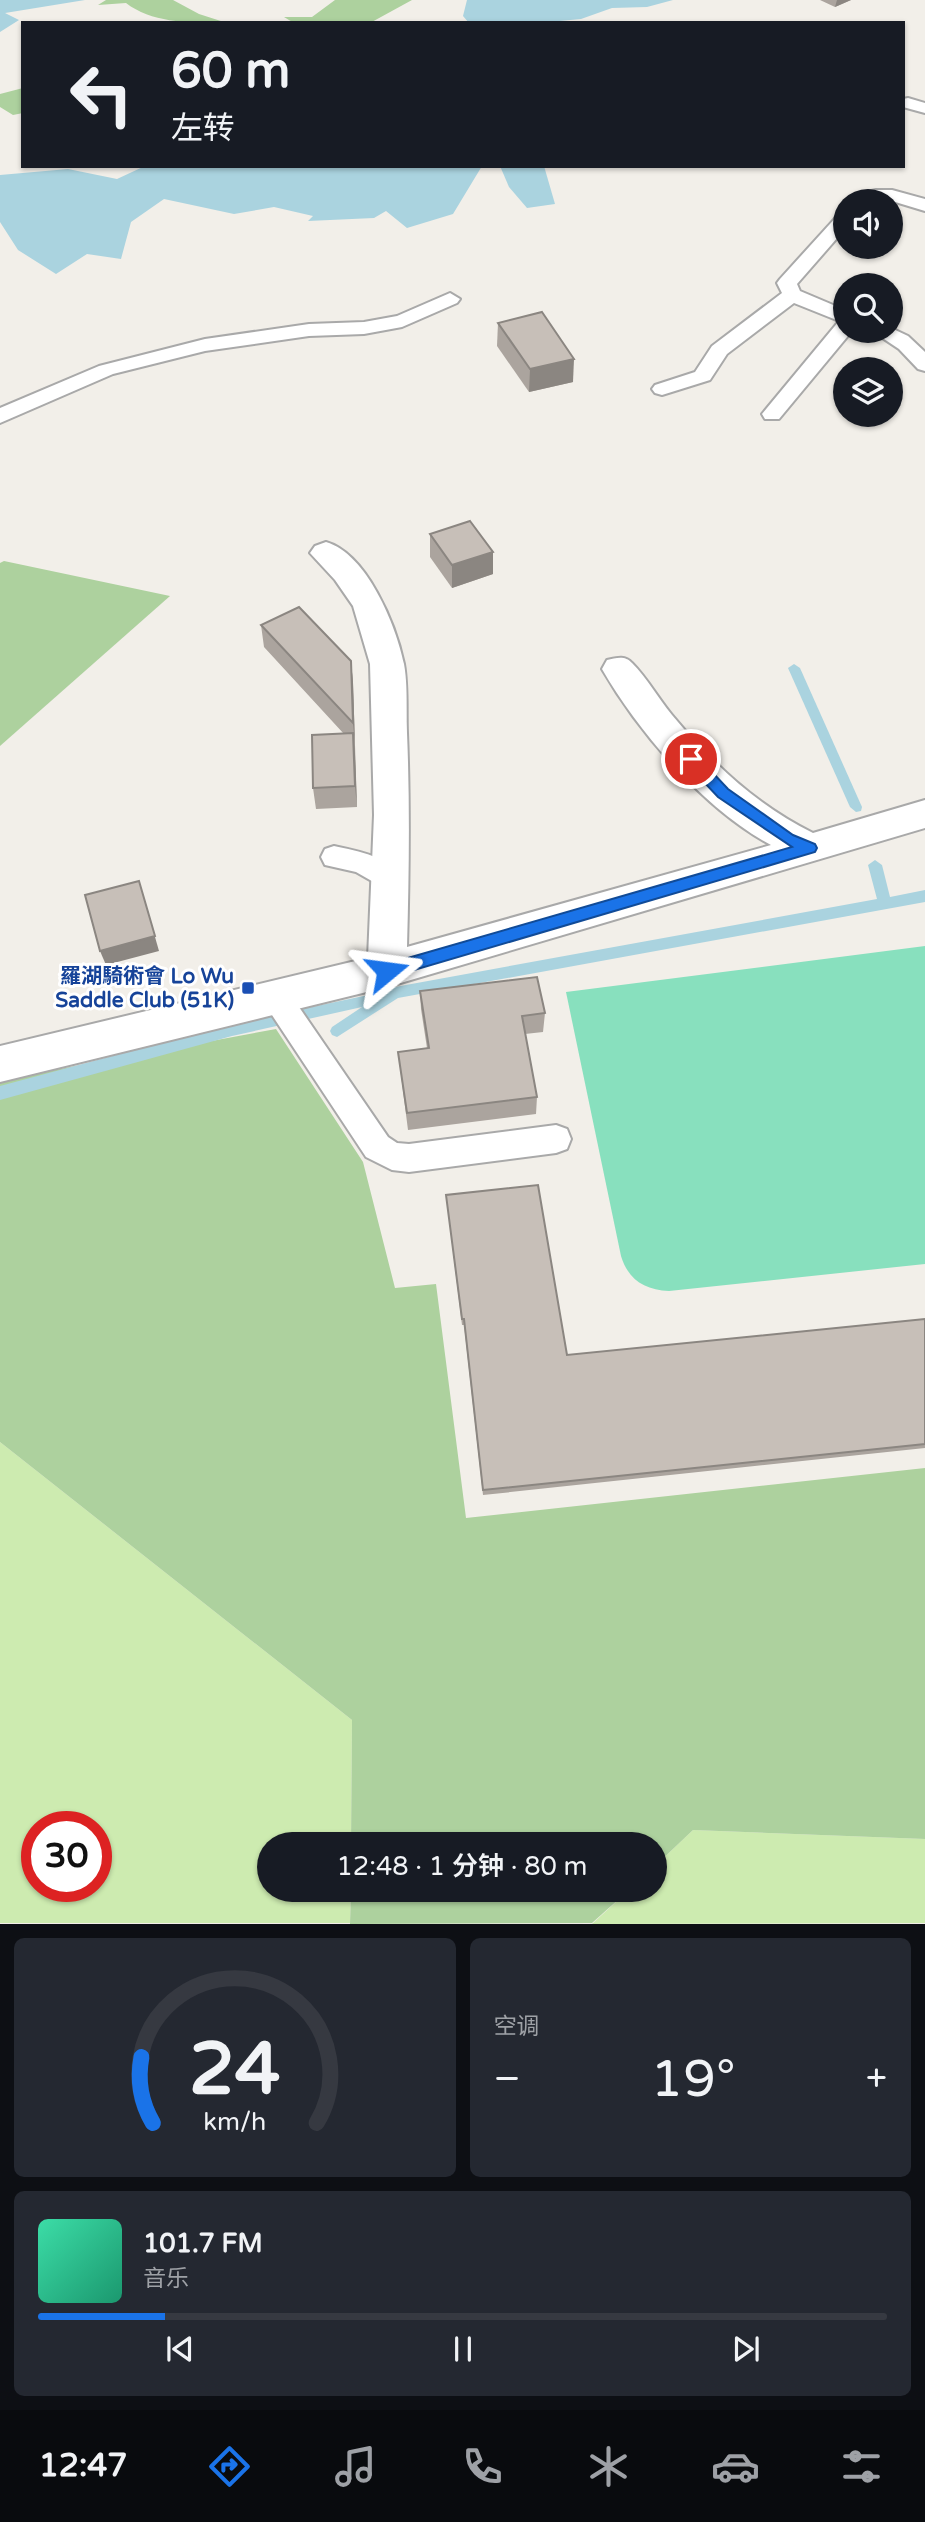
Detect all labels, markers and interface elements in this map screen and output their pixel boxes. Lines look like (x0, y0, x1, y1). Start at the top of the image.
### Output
text: 60 m (171, 42, 290, 101)
icon: left (56, 49, 147, 140)
text: 左转 (171, 110, 235, 148)
map controls (833, 189, 903, 427)
button: sound (833, 189, 903, 259)
button: search (833, 273, 903, 343)
button: layers (833, 357, 903, 427)
pin (661, 729, 721, 789)
icon: arrive (672, 740, 710, 778)
position arrow (350, 934, 424, 1008)
place label: 羅湖騎術會 Lo Wu Saddle Club (51K) (55, 964, 234, 1013)
marker: 羅湖騎術會 Lo Wu Saddle Club (51K) (240, 980, 256, 996)
speed limit sign: 30 (21, 1811, 112, 1902)
text: 12:48 · 1 分钟 · 80 m (336, 1851, 588, 1882)
text: 空调 (494, 2013, 540, 2041)
text: 24 (189, 2027, 280, 2115)
text: 19° (651, 2048, 736, 2111)
text: − (494, 2056, 521, 2102)
text: + (866, 2056, 887, 2102)
text: km/h (203, 2107, 266, 2137)
text: 101.7 FM (143, 2228, 263, 2259)
text: 音乐 (143, 2265, 189, 2293)
icon: previous (161, 2330, 199, 2368)
icon: pause (444, 2330, 482, 2368)
icon: next (727, 2330, 765, 2368)
icon: directions (205, 2442, 254, 2491)
icon: music (331, 2442, 380, 2491)
icon: phone (458, 2442, 507, 2491)
icon: climate (584, 2442, 633, 2491)
icon: car (711, 2442, 760, 2491)
icon: filters (837, 2442, 886, 2491)
text: 12:47 (39, 2447, 127, 2485)

